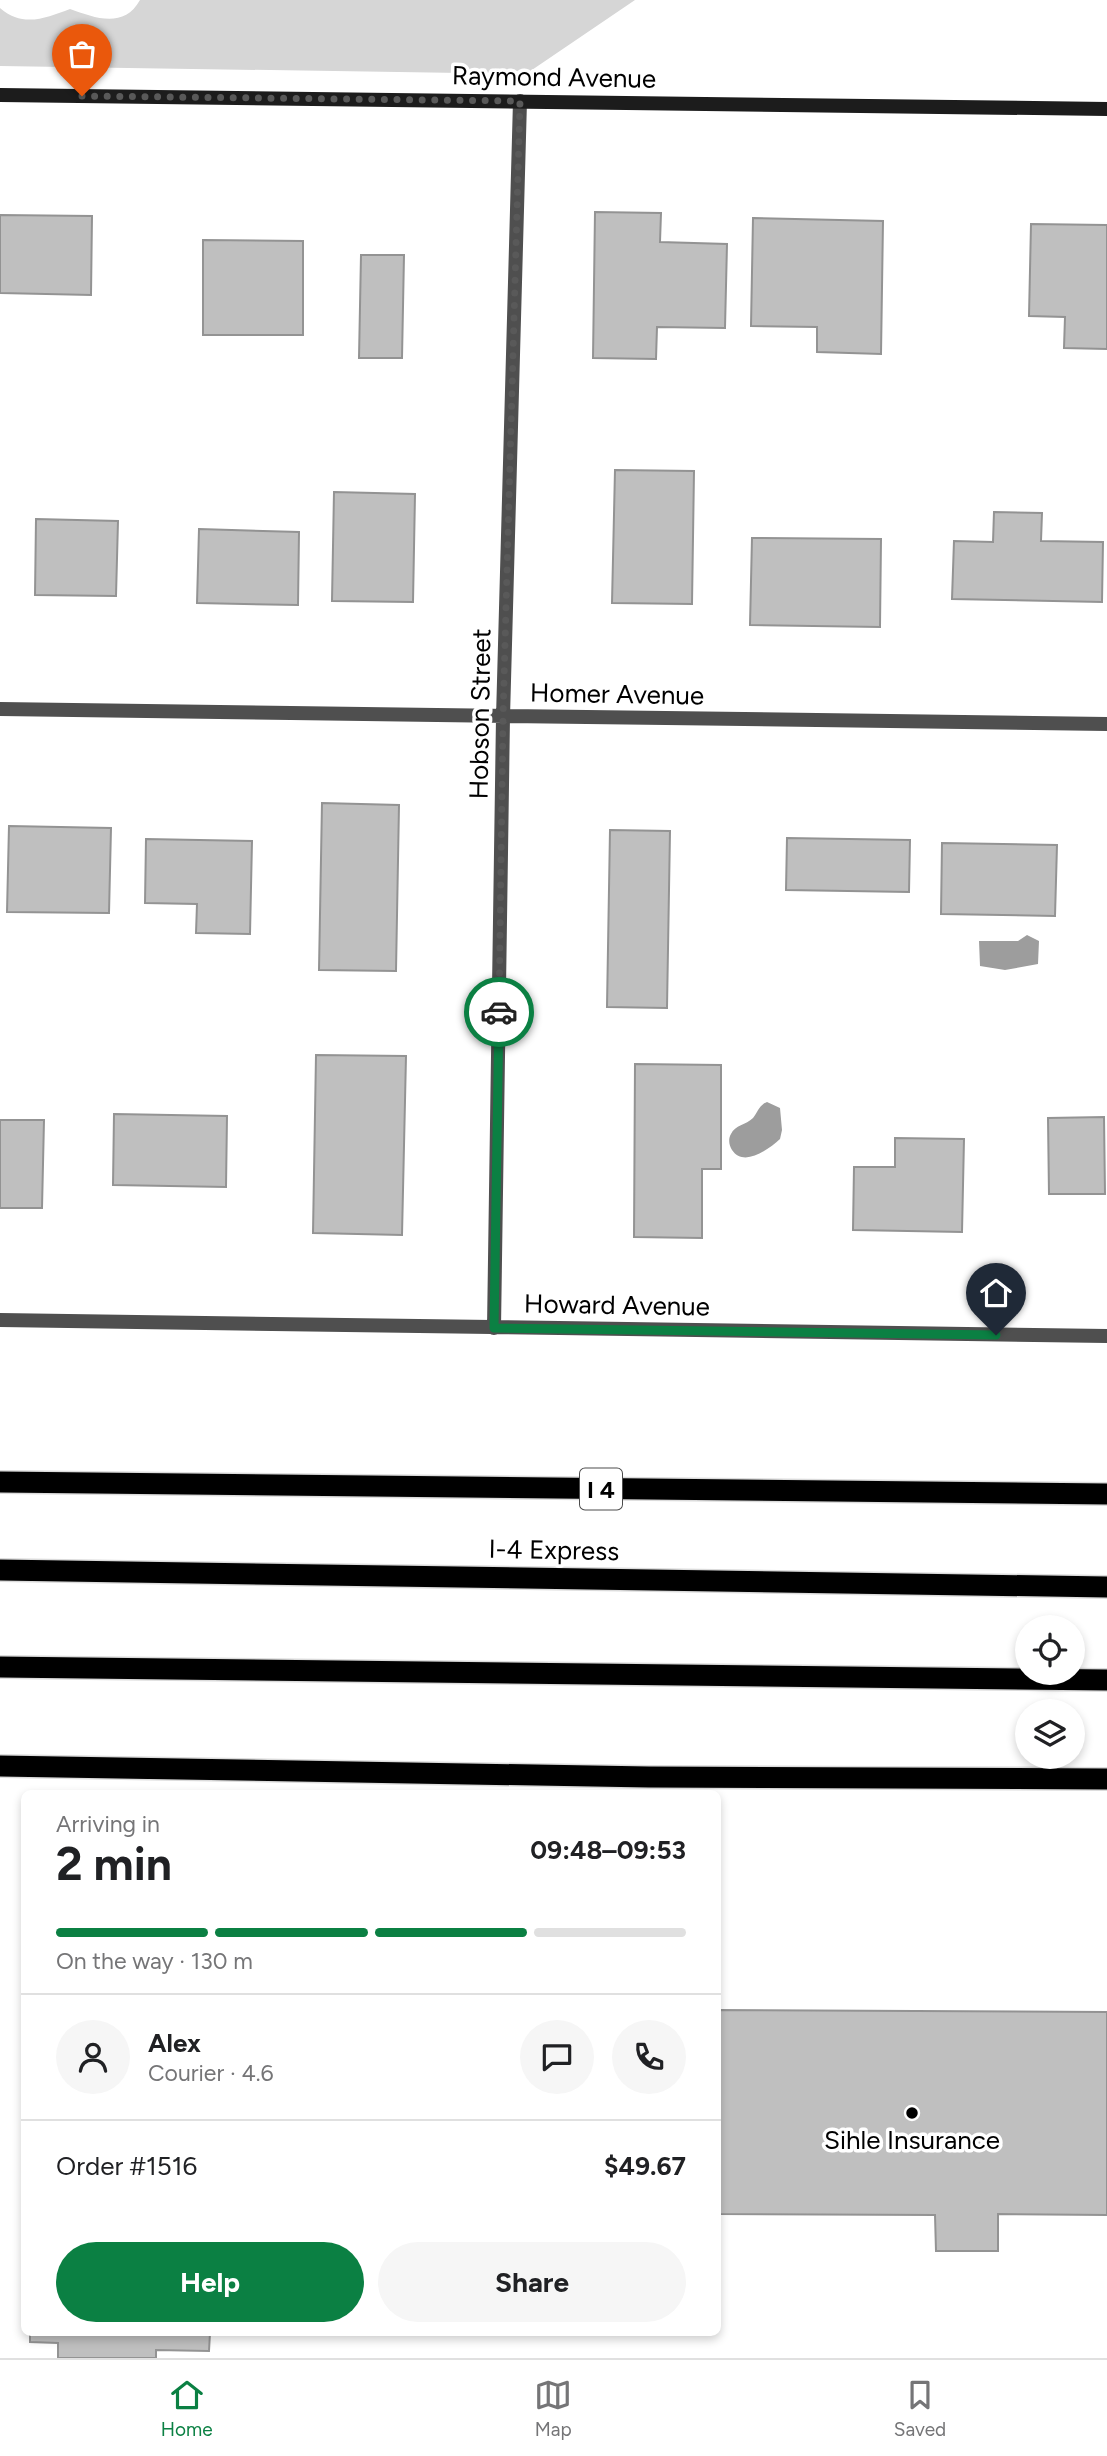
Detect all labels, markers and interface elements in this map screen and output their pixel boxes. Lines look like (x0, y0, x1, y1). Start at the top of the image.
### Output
pin (52, 24, 112, 96)
icon: bag (63, 35, 101, 73)
street label: Raymond Avenue (452, 59, 656, 95)
street label: Hobson Street (463, 628, 497, 800)
street label: Homer Avenue (530, 676, 704, 712)
courier (464, 977, 534, 1047)
icon: car (480, 993, 518, 1031)
pin (966, 1263, 1026, 1335)
icon: home (977, 1274, 1015, 1312)
street label: Howard Avenue (524, 1287, 710, 1323)
road number: I 4 (580, 1469, 622, 1510)
street label: I-4 Express (488, 1533, 620, 1567)
map controls (1015, 1615, 1085, 1769)
button: locate (1015, 1615, 1085, 1685)
button: layers (1015, 1699, 1085, 1769)
text: Arriving in (56, 1810, 160, 1838)
text: 09:48–09:53 (530, 1834, 686, 1866)
text: 2 min (56, 1836, 172, 1892)
text: On the way · 130 m (56, 1947, 253, 1975)
button: person (56, 2020, 130, 2094)
button: chat (520, 2020, 594, 2094)
button: phone (612, 2020, 686, 2094)
text: Alex (148, 2027, 201, 2059)
text: Courier · 4.6 (148, 2059, 274, 2087)
marker: Sihle Insurance (904, 2105, 920, 2121)
place label: Sihle Insurance (824, 2124, 1000, 2156)
text: Order #1516 (56, 2150, 197, 2182)
text: $49.67 (604, 2150, 686, 2182)
button: Help (56, 2242, 364, 2322)
button: Share (378, 2242, 686, 2322)
tab: Home (161, 2376, 213, 2441)
tab: Map (534, 2376, 572, 2441)
tab: Saved (894, 2376, 946, 2441)

